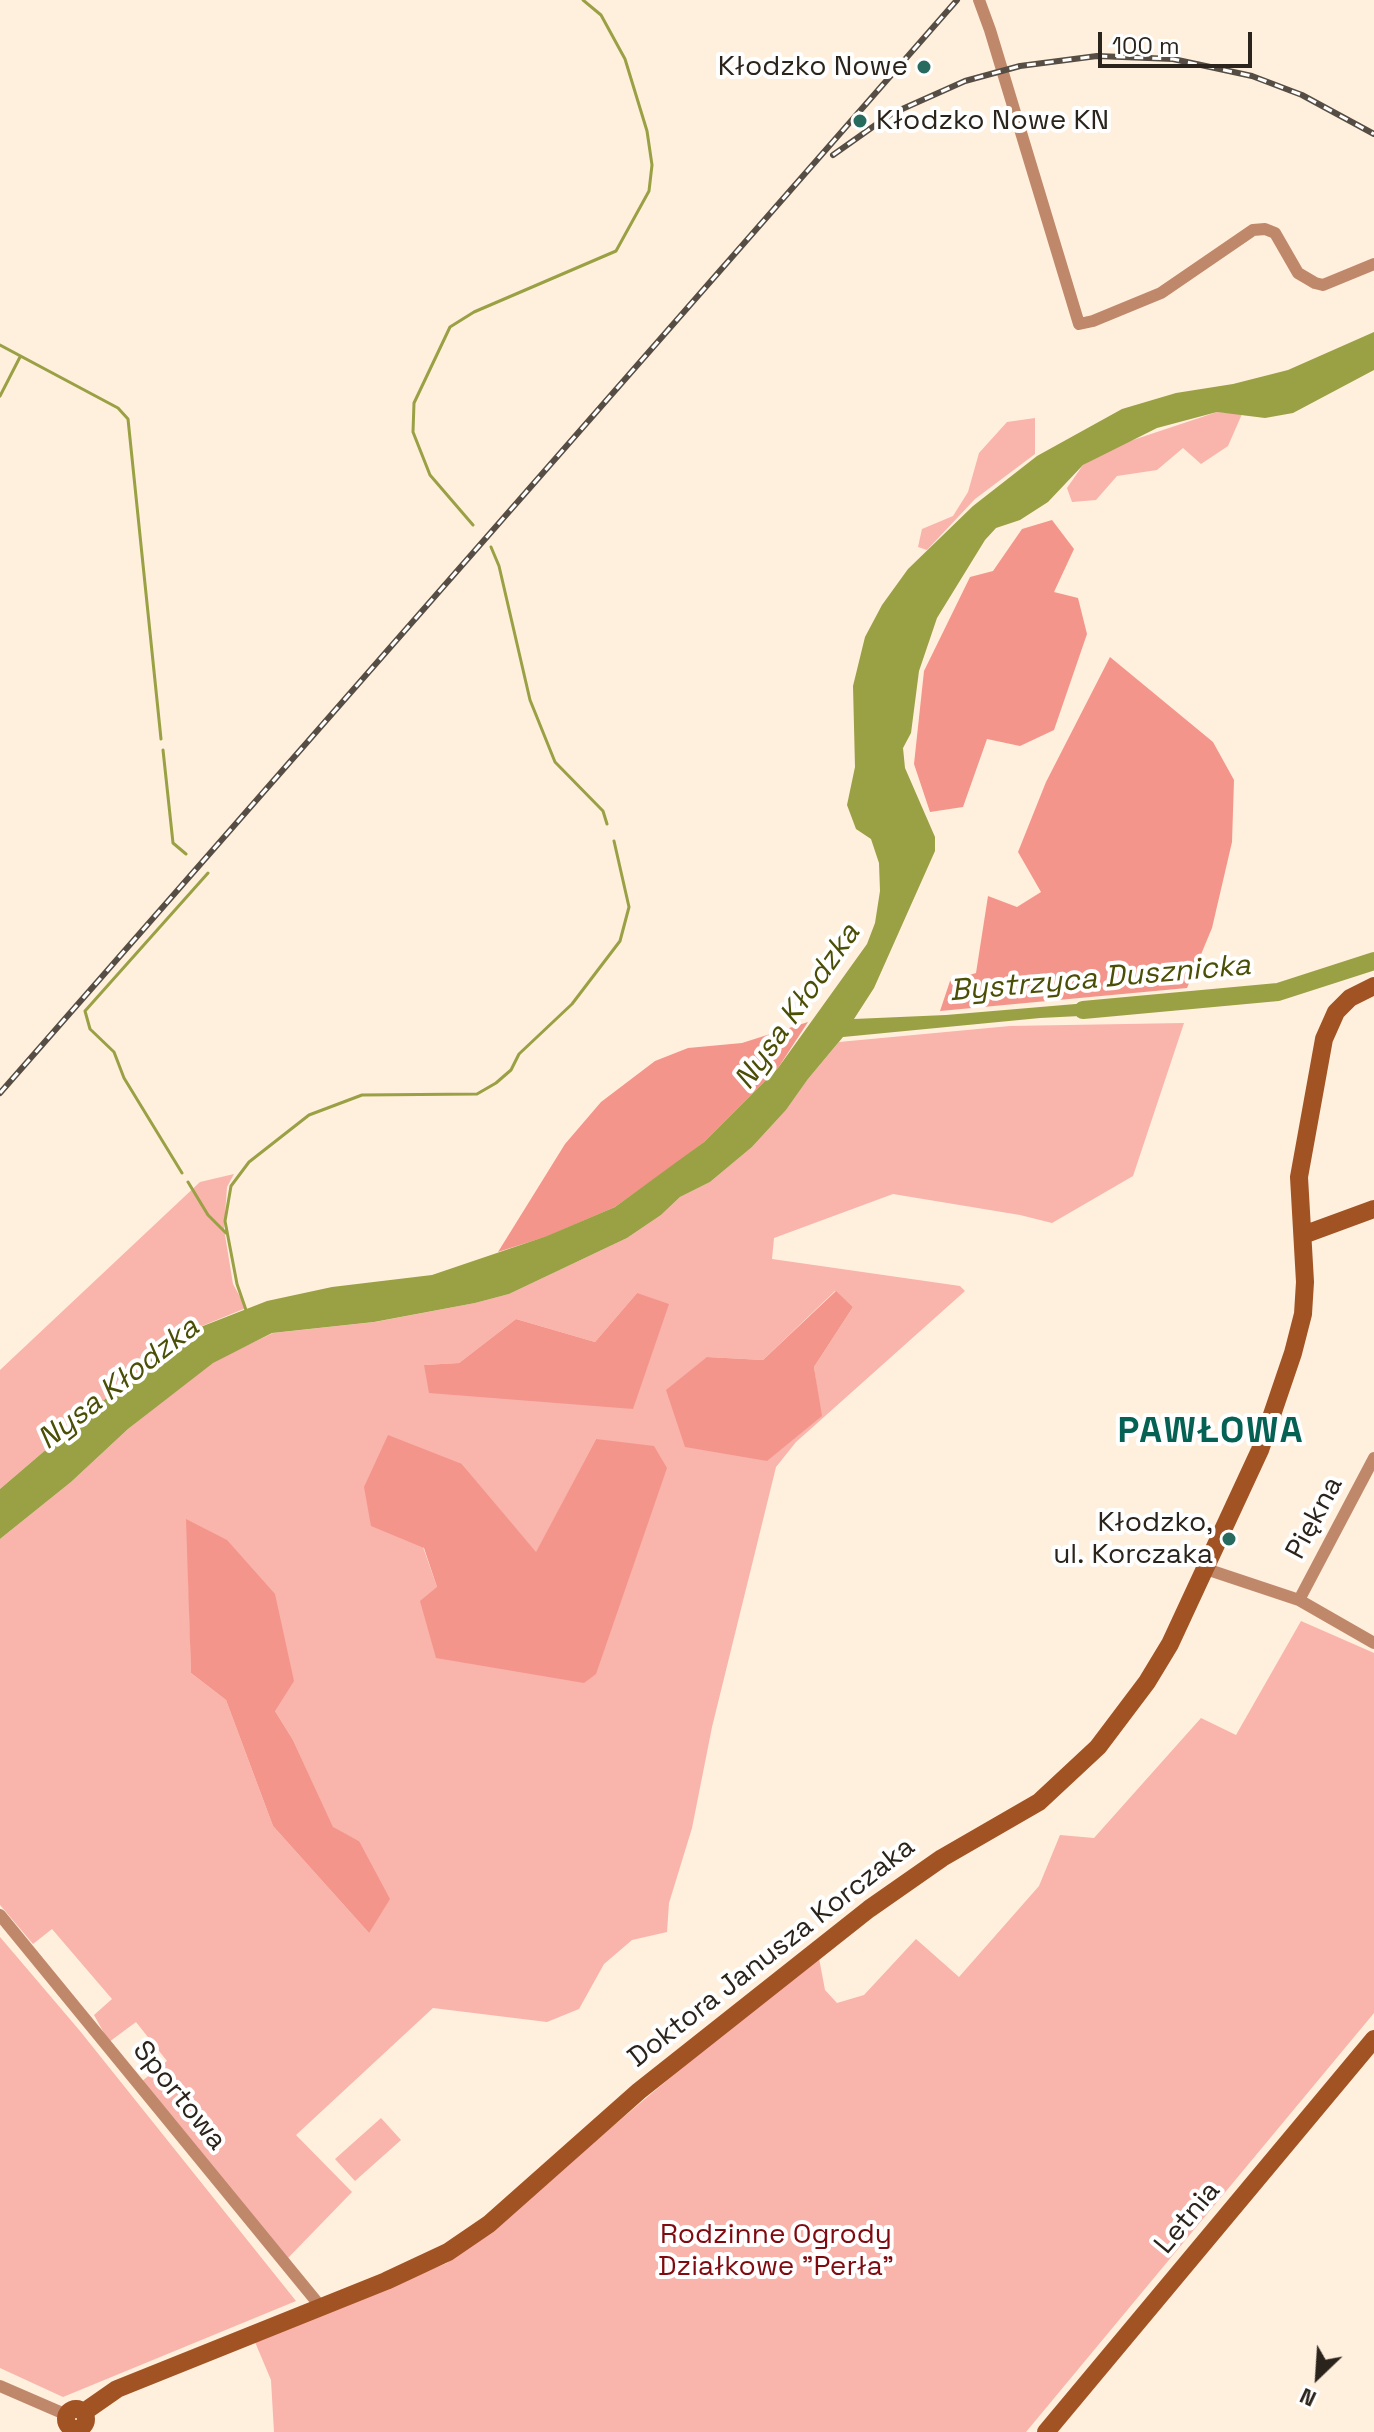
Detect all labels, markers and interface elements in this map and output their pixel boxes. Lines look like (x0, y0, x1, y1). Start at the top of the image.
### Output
scale bar (1102, 16, 1256, 66)
text: 100 m (1112, 30, 1180, 61)
place label: Kłodzko Nowe (718, 50, 908, 84)
marker: Kłodzko Nowe (915, 58, 933, 76)
place label: Kłodzko Nowe KN (876, 104, 1109, 138)
marker: Kłodzko Nowe KN (851, 112, 869, 130)
water label: Nysa Kłodzka (727, 917, 869, 1097)
water label: Bystrzyca Dusznicka (948, 948, 1252, 1010)
water label: Nysa Kłodzka (31, 1310, 207, 1458)
district label: PAWŁOWA (1117, 1410, 1305, 1454)
street label: Piękna (1279, 1471, 1351, 1565)
place label: Kłodzko, ul. Korczaka (1053, 1506, 1213, 1572)
marker: Kłodzko, ul. Korczaka (1220, 1530, 1238, 1548)
street label: Doktora Janusza Korczaka (622, 1831, 922, 2075)
street label: Sportowa (125, 2035, 233, 2157)
street label: Letnia (1148, 2175, 1228, 2261)
park label: Rodzinne Ogrody Działkowe "Perła" (658, 2218, 894, 2284)
north arrow (1278, 2336, 1358, 2416)
text: N (1295, 2382, 1320, 2414)

